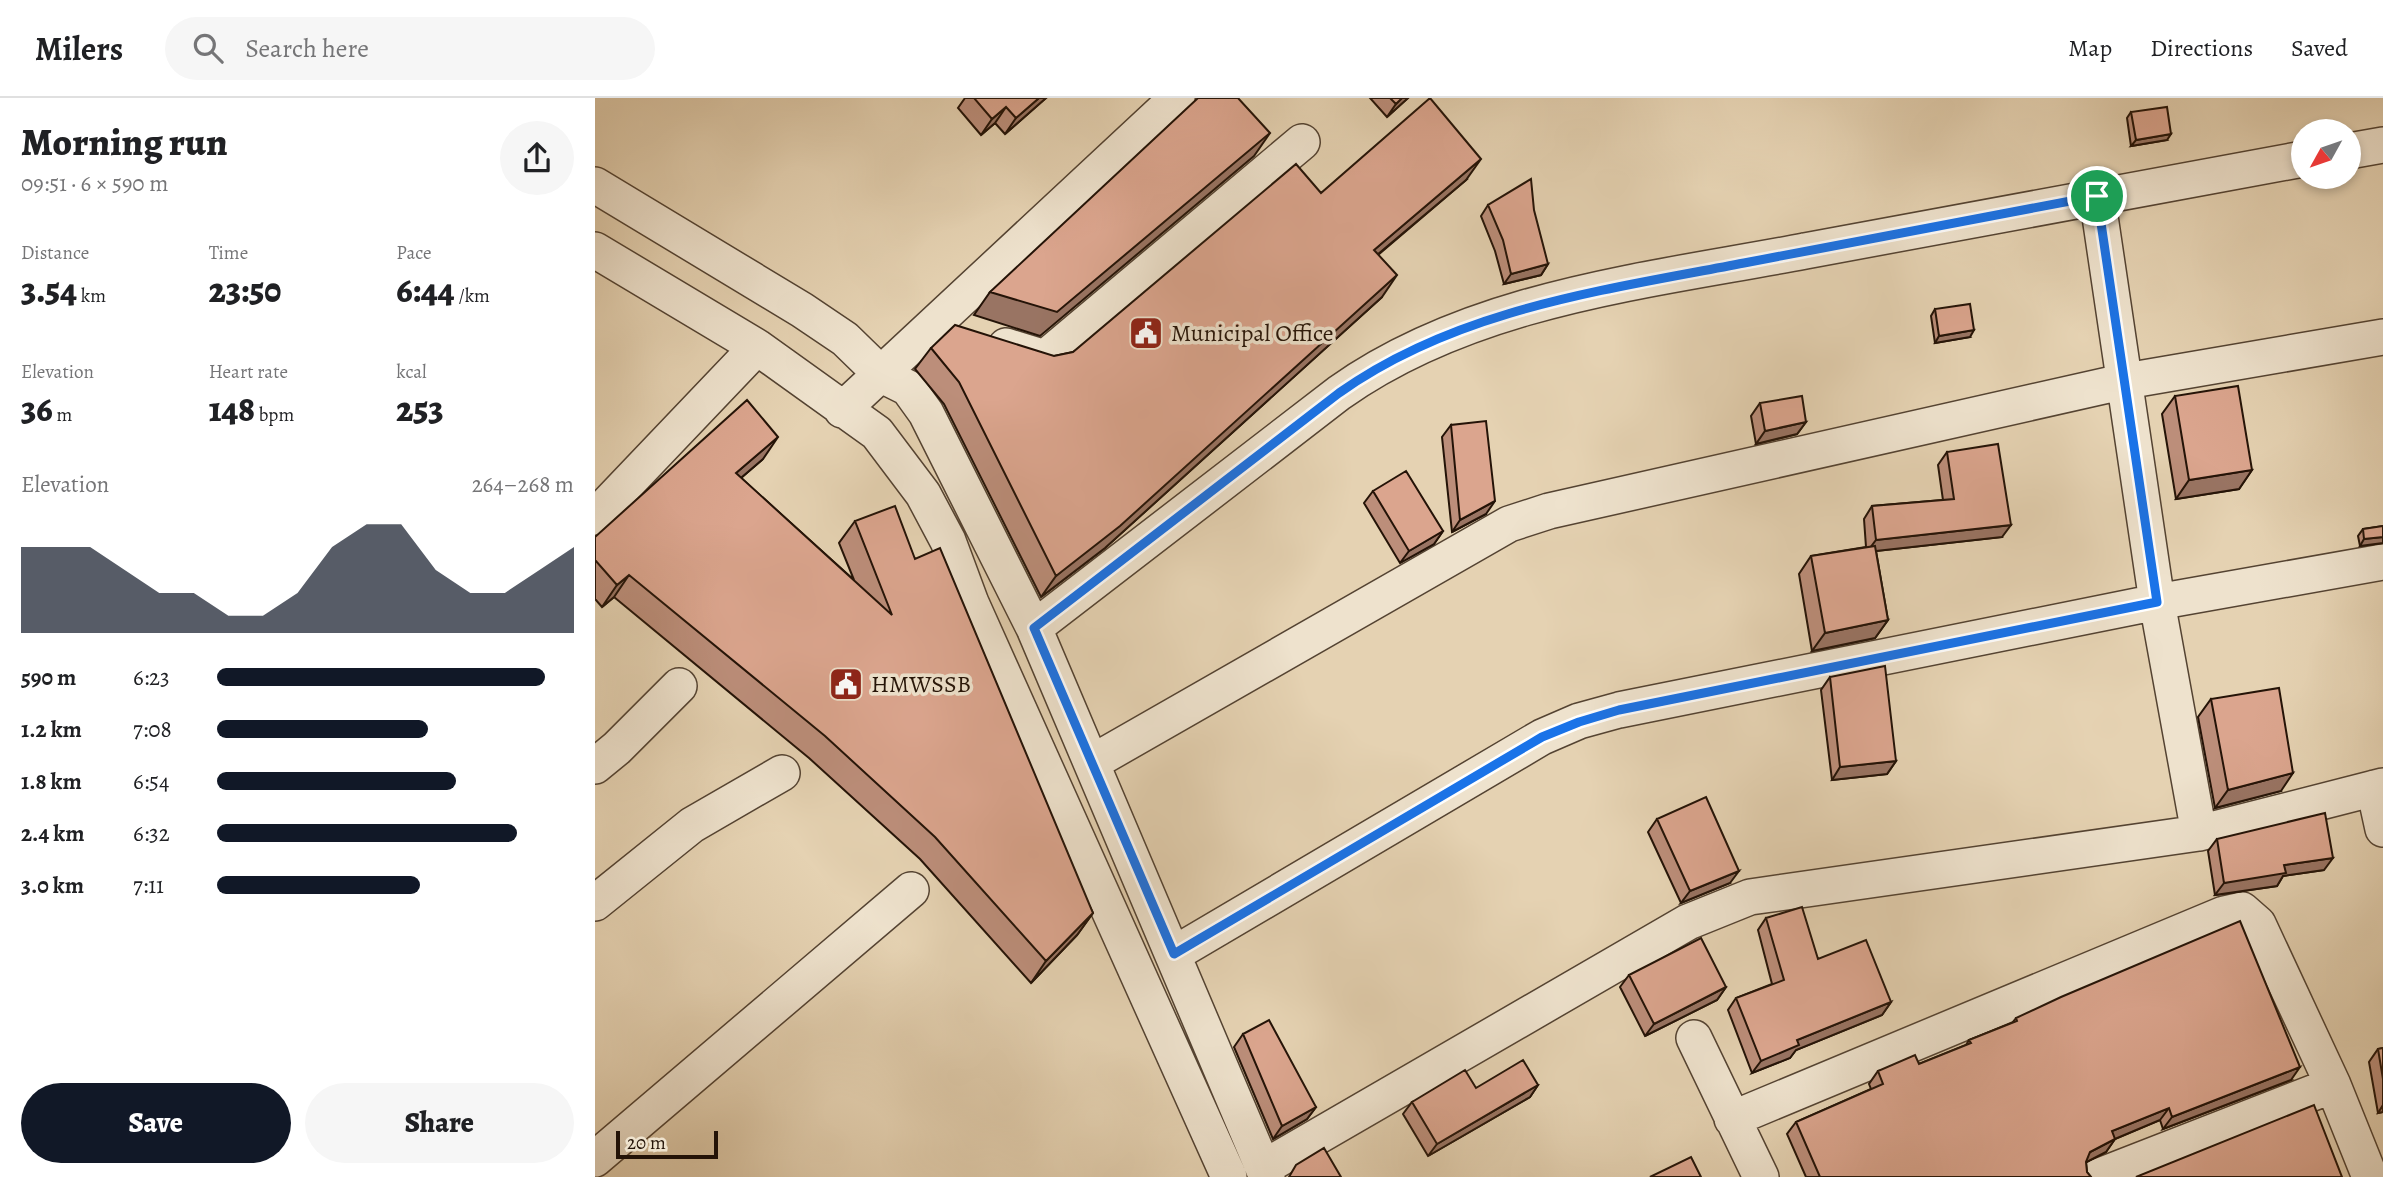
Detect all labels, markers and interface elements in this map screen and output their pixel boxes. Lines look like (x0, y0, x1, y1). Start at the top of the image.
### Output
search box (165, 17, 655, 80)
text: Milers (35, 26, 123, 71)
icon: search (189, 29, 227, 67)
text: Search here (245, 31, 369, 66)
text: Map (2068, 32, 2112, 64)
text: Directions (2150, 32, 2253, 64)
text: Saved (2291, 32, 2348, 64)
text: Morning run (21, 116, 228, 168)
north arrow (2291, 119, 2361, 189)
map controls (2291, 119, 2361, 189)
button: share (500, 121, 574, 195)
pin (2067, 166, 2127, 226)
text: 09:51 · 6 × 590 m (21, 168, 168, 199)
icon: arrive (2078, 177, 2116, 215)
text: Distance (21, 240, 89, 266)
text: Time (209, 240, 248, 266)
text: Pace (396, 240, 432, 266)
text: 3.54 (21, 266, 77, 314)
text: 23:50 (209, 266, 281, 314)
text: 6:44 (396, 266, 455, 314)
text: km (77, 283, 106, 309)
text: /km (455, 283, 490, 309)
public building icon: Municipal Office (1127, 314, 1165, 352)
place label: Municipal Office (1171, 317, 1334, 349)
text: Elevation (21, 359, 94, 385)
text: Heart rate (209, 359, 288, 385)
text: kcal (396, 359, 427, 385)
text: 36 (21, 385, 53, 433)
text: 148 (209, 385, 255, 433)
text: 253 (396, 385, 444, 433)
text: m (53, 402, 72, 428)
text: bpm (255, 402, 294, 428)
text: Elevation (21, 469, 109, 500)
text: 264–268 m (472, 469, 574, 500)
text: 590 m (21, 662, 76, 693)
text: 6:23 (133, 662, 170, 693)
public building icon: HMWSSB (827, 665, 865, 703)
place label: HMWSSB (871, 668, 971, 700)
text: 1.2 km (21, 714, 82, 745)
text: 7:08 (133, 714, 172, 745)
text: 1.8 km (21, 766, 82, 797)
text: 6:54 (133, 766, 169, 797)
text: 2.4 km (21, 818, 84, 849)
text: 6:32 (133, 818, 170, 849)
text: 3.0 km (21, 870, 84, 901)
text: 7:11 (133, 870, 164, 901)
button: Save (21, 1083, 291, 1163)
button: Share (305, 1083, 574, 1163)
scale bar (616, 1128, 717, 1160)
text: 20 m (627, 1130, 666, 1156)

